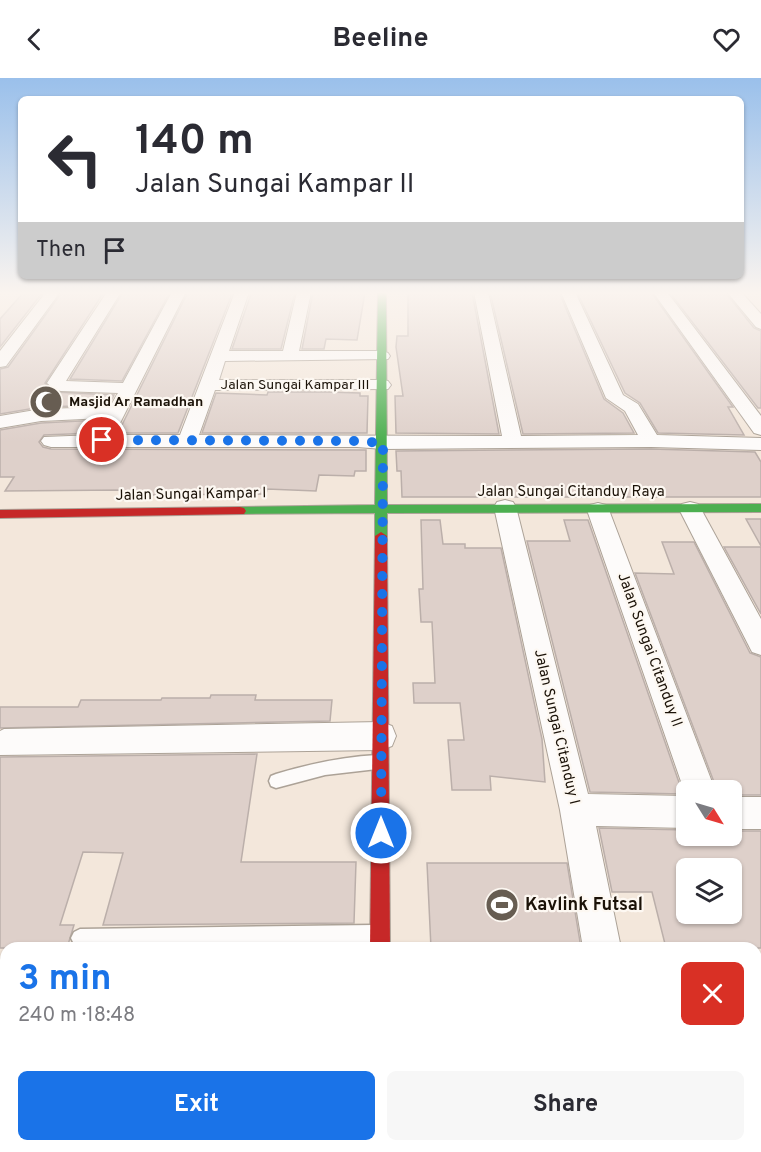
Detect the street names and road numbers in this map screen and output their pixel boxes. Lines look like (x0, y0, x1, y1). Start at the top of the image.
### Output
street label: Jalan Sungai Kampar III (221, 377, 369, 394)
street label: Jalan Sungai Citanduy Raya (477, 483, 665, 502)
street label: Jalan Sungai Kampar I (115, 484, 267, 506)
street label: Jalan Sungai Citanduy II (612, 570, 686, 730)
street label: Jalan Sungai Citanduy I (529, 648, 583, 806)

